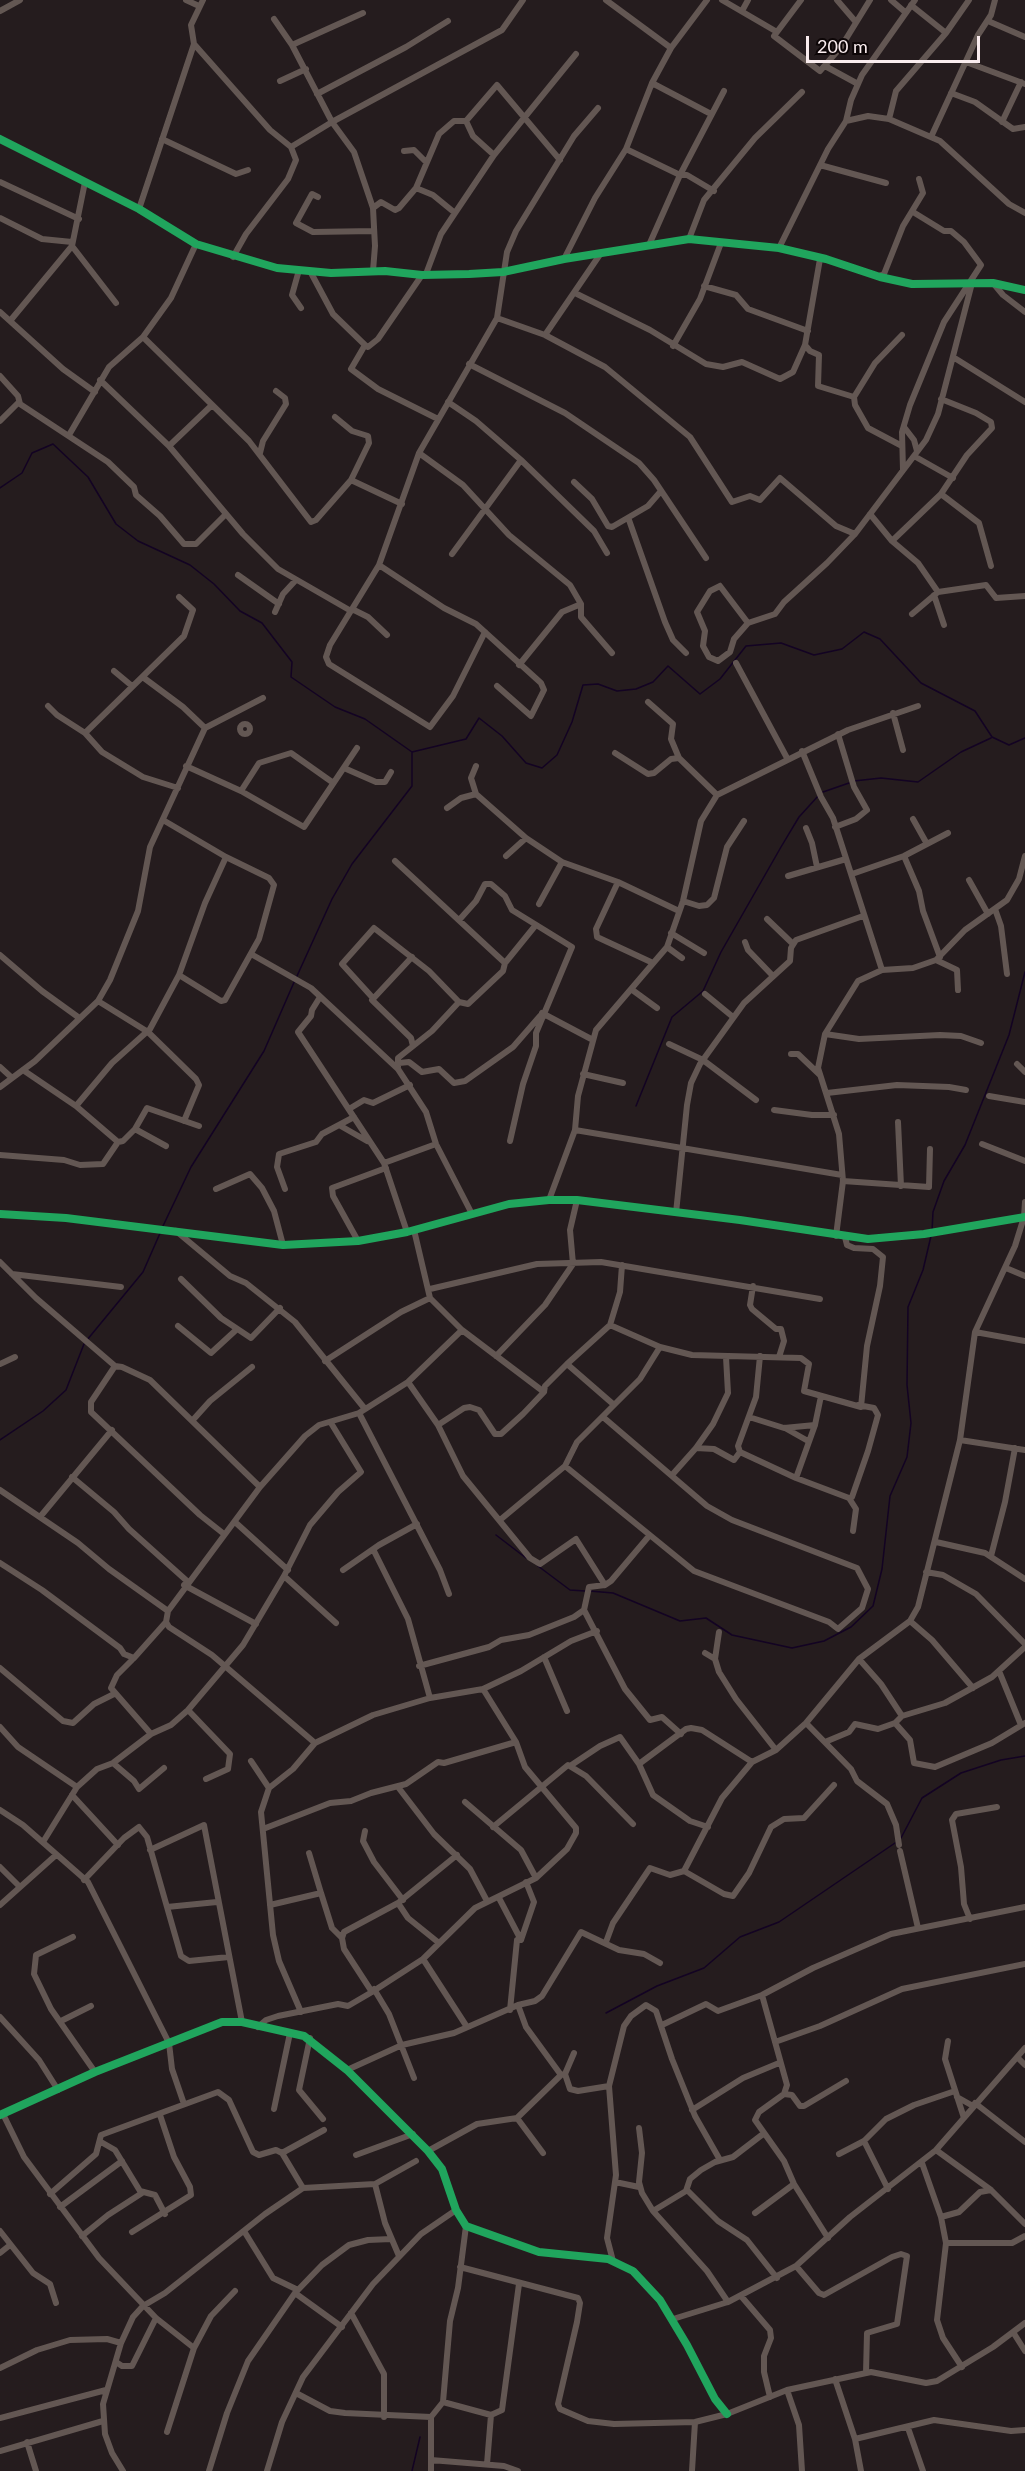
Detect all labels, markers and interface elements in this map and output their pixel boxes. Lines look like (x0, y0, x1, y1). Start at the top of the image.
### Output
scale bar (809, 24, 983, 62)
text: 200 m (817, 35, 868, 57)

